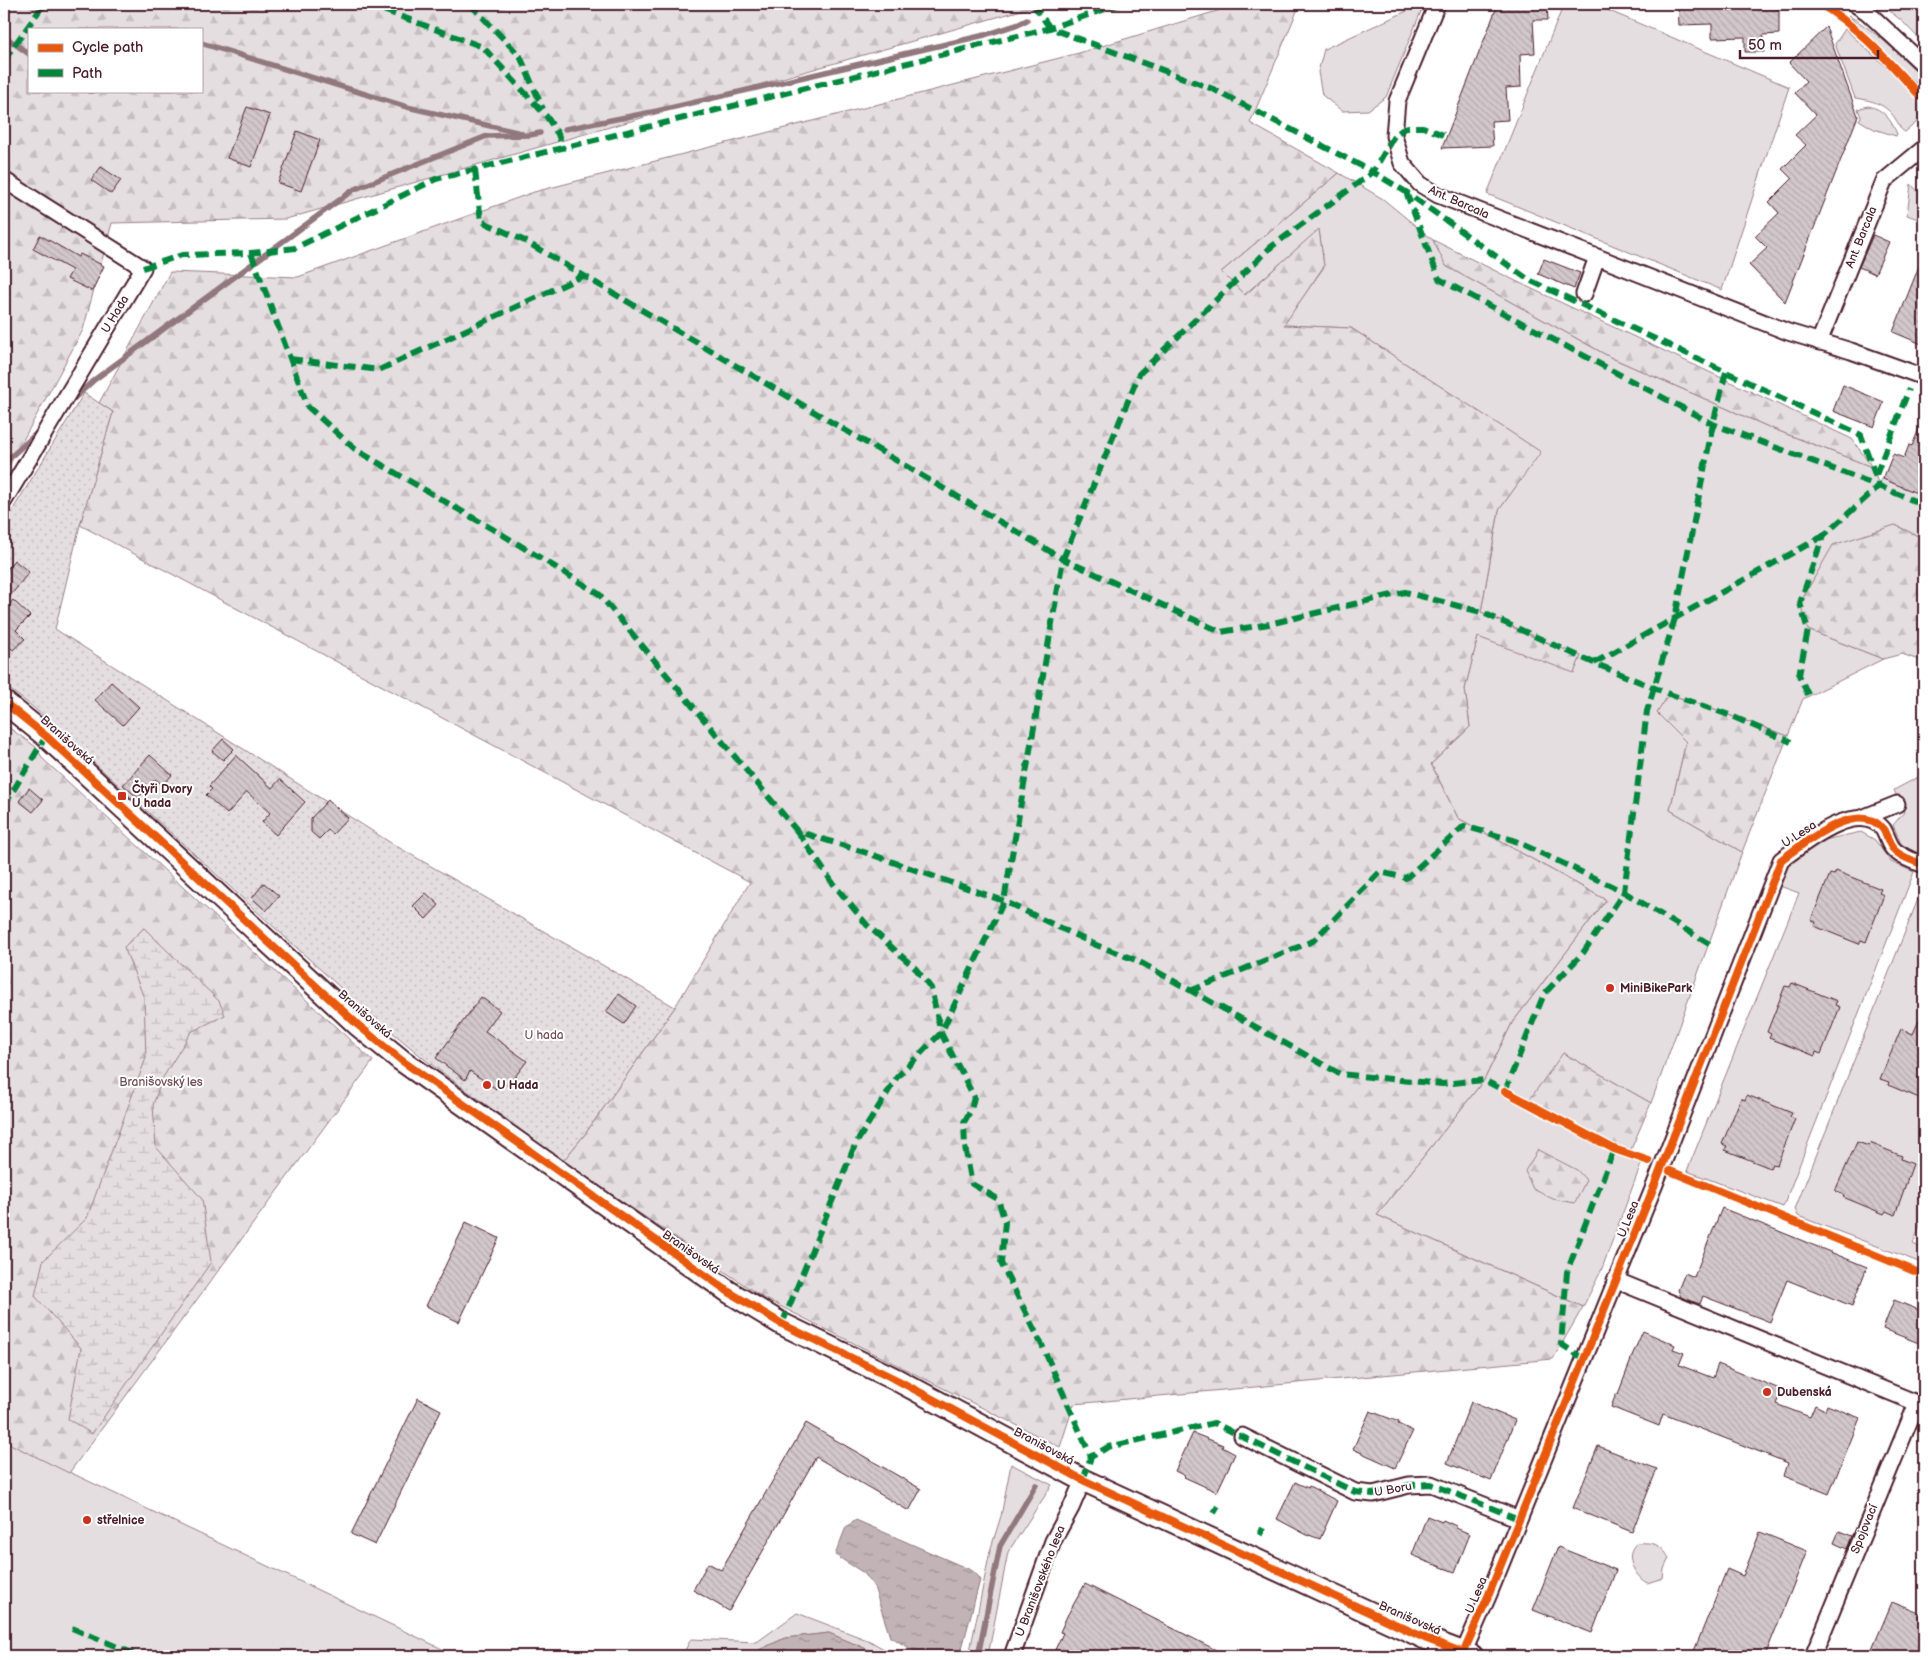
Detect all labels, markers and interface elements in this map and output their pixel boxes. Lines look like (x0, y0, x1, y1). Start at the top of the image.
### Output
legend (28, 28, 202, 92)
scale bar (1740, 28, 1878, 60)
text: 50 m (1748, 36, 1782, 55)
text: Cycle path (72, 38, 143, 57)
text: Path (72, 64, 102, 83)
street label: Ant. Barcala (1426, 182, 1492, 223)
street label: Ant. Barcala (1842, 204, 1881, 270)
street label: U Hada (98, 293, 133, 336)
street label: Branišovská (37, 713, 96, 768)
place label: Čtyři Dvory U hada (132, 780, 193, 811)
marker: Čtyři Dvory U hada (116, 790, 128, 802)
street label: U Lesa (1779, 818, 1820, 851)
place label: MiniBikePark (1620, 981, 1693, 996)
marker: MiniBikePark (1604, 982, 1616, 994)
street label: Branišovská (335, 987, 395, 1042)
park label: U hada (524, 1028, 564, 1043)
park label: Branišovský les (119, 1075, 203, 1090)
place label: U Hada (497, 1078, 539, 1093)
marker: U Hada (481, 1079, 493, 1091)
street label: U Lesa (1614, 1198, 1643, 1240)
street label: Branišovská (659, 1227, 722, 1278)
place label: Dubenská (1777, 1385, 1832, 1400)
marker: Dubenská (1761, 1386, 1773, 1398)
street label: Branišovská (1011, 1424, 1077, 1469)
street label: U Boru (1373, 1479, 1413, 1500)
street label: Spojovací (1848, 1502, 1881, 1556)
place label: střelnice (97, 1513, 145, 1528)
marker: střelnice (81, 1514, 93, 1526)
street label: U Branišovského lesa (1012, 1523, 1069, 1639)
street label: U Lesa (1462, 1574, 1491, 1616)
street label: Branišovská (1376, 1598, 1443, 1639)

